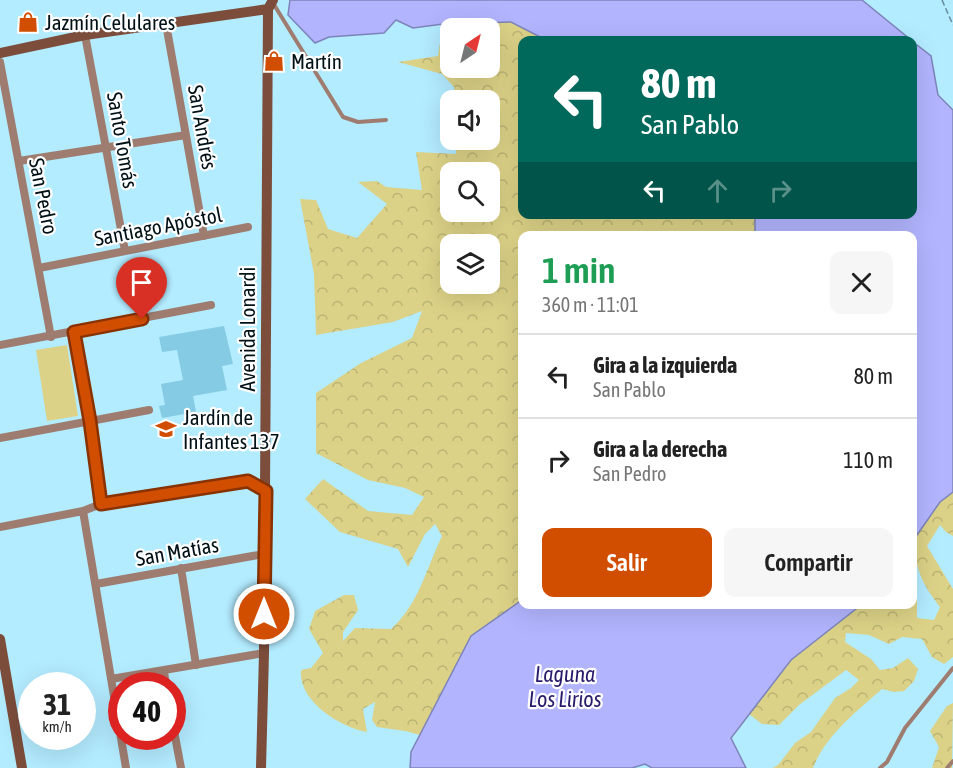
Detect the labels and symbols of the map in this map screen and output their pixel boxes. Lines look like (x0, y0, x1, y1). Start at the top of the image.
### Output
shop icon: Jazmín Celulares (16, 10, 40, 34)
place label: Jazmín Celulares (45, 10, 175, 34)
north arrow (440, 18, 500, 78)
shop icon: Martín (262, 49, 286, 73)
place label: Martín (291, 49, 342, 73)
street label: San Andrés (184, 83, 222, 171)
street label: Santo Tomás (103, 90, 143, 190)
street label: San Pedro (25, 156, 63, 236)
street label: Santiago Apóstol (92, 202, 224, 250)
pin (116, 257, 167, 319)
street label: Avenida Lonardi (235, 267, 259, 391)
place label: Jardín de Infantes 137 (183, 405, 280, 453)
school or university icon: Jardín de Infantes 137 (154, 417, 178, 441)
street label: San Matías (134, 532, 220, 570)
position arrow (232, 582, 296, 646)
water label: Laguna Los Lirios (529, 661, 602, 712)
speed limit sign: 40 (108, 672, 186, 750)

